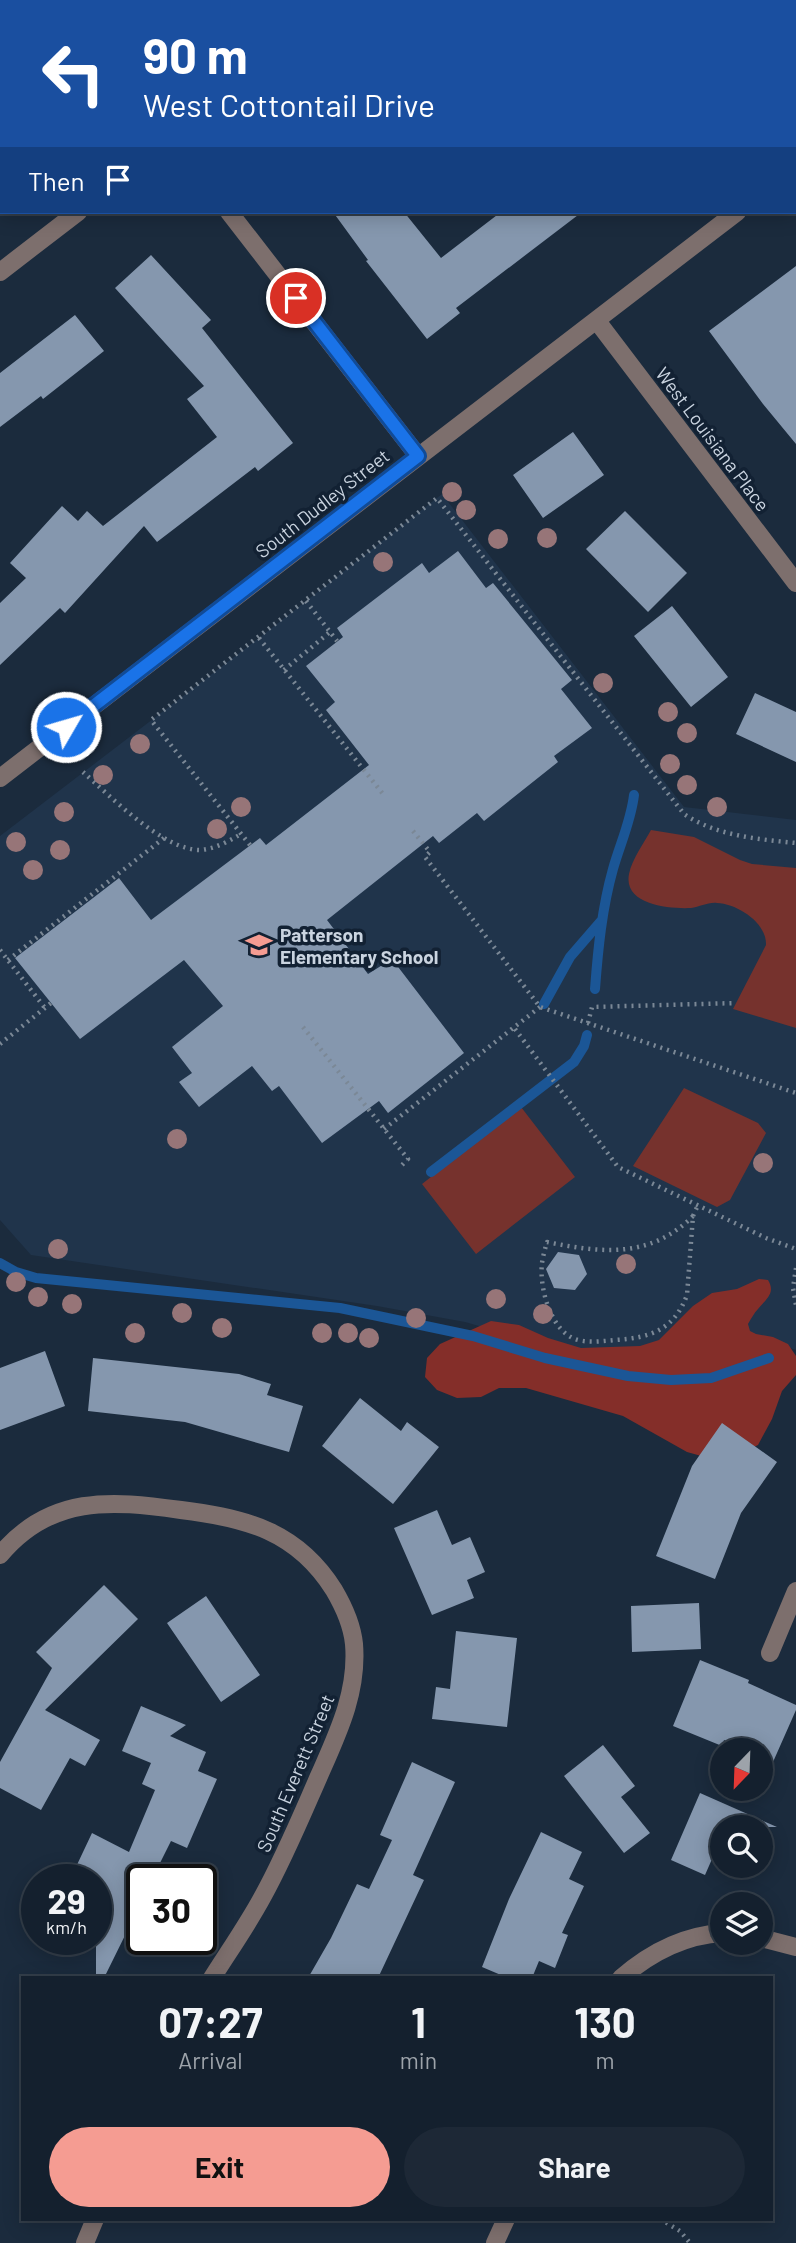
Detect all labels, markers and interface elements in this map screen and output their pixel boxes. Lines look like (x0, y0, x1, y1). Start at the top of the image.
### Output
text: 90 m (143, 25, 248, 84)
icon: left (28, 28, 119, 119)
text: West Cottontail Drive (143, 85, 435, 123)
icon: arrive (99, 161, 137, 199)
text: Then (28, 165, 85, 196)
pin (266, 268, 326, 328)
icon: arrive (277, 279, 315, 317)
street label: West Louisiana Place (651, 362, 775, 516)
street label: South Dudley Street (251, 444, 393, 562)
position arrow (29, 690, 103, 764)
place label: Patterson Elementary School (280, 923, 438, 968)
school or university icon: Patterson Elementary School (244, 930, 274, 960)
street label: South Everett Street (251, 1691, 339, 1855)
north arrow (710, 1738, 774, 1801)
map controls (710, 1738, 773, 1955)
button: search (710, 1815, 773, 1878)
speed limit sign: 30 (126, 1864, 217, 1955)
text: 29 (47, 1879, 86, 1921)
button: layers (710, 1892, 773, 1955)
text: km/h (46, 1916, 87, 1938)
text: 07:27 (158, 1996, 263, 2046)
text: 1 (411, 1996, 426, 2046)
text: 130 (574, 1996, 636, 2046)
text: Arrival (178, 2046, 243, 2074)
text: min (400, 2046, 437, 2074)
text: m (596, 2046, 615, 2074)
button: Exit (49, 2127, 390, 2207)
button: Share (404, 2127, 745, 2207)

